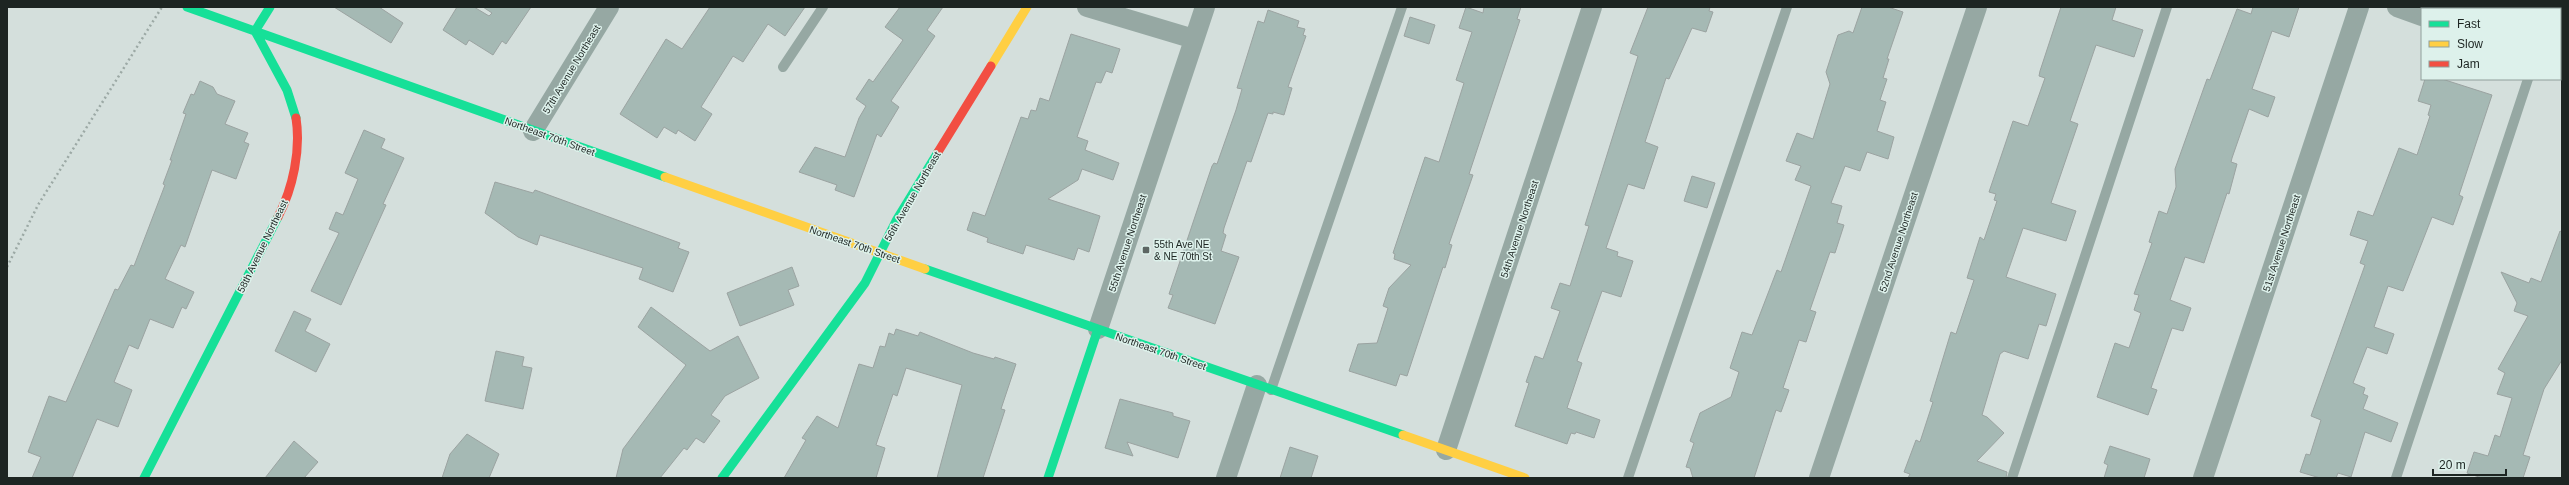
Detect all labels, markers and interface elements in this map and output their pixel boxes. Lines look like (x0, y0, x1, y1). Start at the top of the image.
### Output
legend (2421, 8, 2561, 80)
text: Fast (2457, 17, 2481, 31)
street label: 57th Avenue Northeast (541, 23, 602, 116)
text: Slow (2457, 37, 2483, 51)
text: Jam (2457, 57, 2480, 71)
street label: Northeast 70th Street (503, 115, 597, 158)
street label: 56th Avenue Northeast (882, 149, 943, 243)
street label: 54th Avenue Northeast (1499, 179, 1540, 279)
street label: 52nd Avenue Northeast (1877, 191, 1920, 293)
street label: 55th Avenue Northeast (1107, 193, 1148, 293)
street label: 51st Avenue Northeast (2261, 193, 2302, 293)
street label: 58th Avenue Northeast (235, 198, 290, 294)
street label: Northeast 70th Street (808, 224, 902, 265)
place label: 55th Ave NE & NE 70th St (1154, 239, 1212, 262)
marker: 55th Ave NE & NE 70th St (1141, 245, 1151, 255)
street label: Northeast 70th Street (1114, 331, 1208, 372)
scale bar (2433, 451, 2506, 477)
text: 20 m (2439, 458, 2466, 472)

